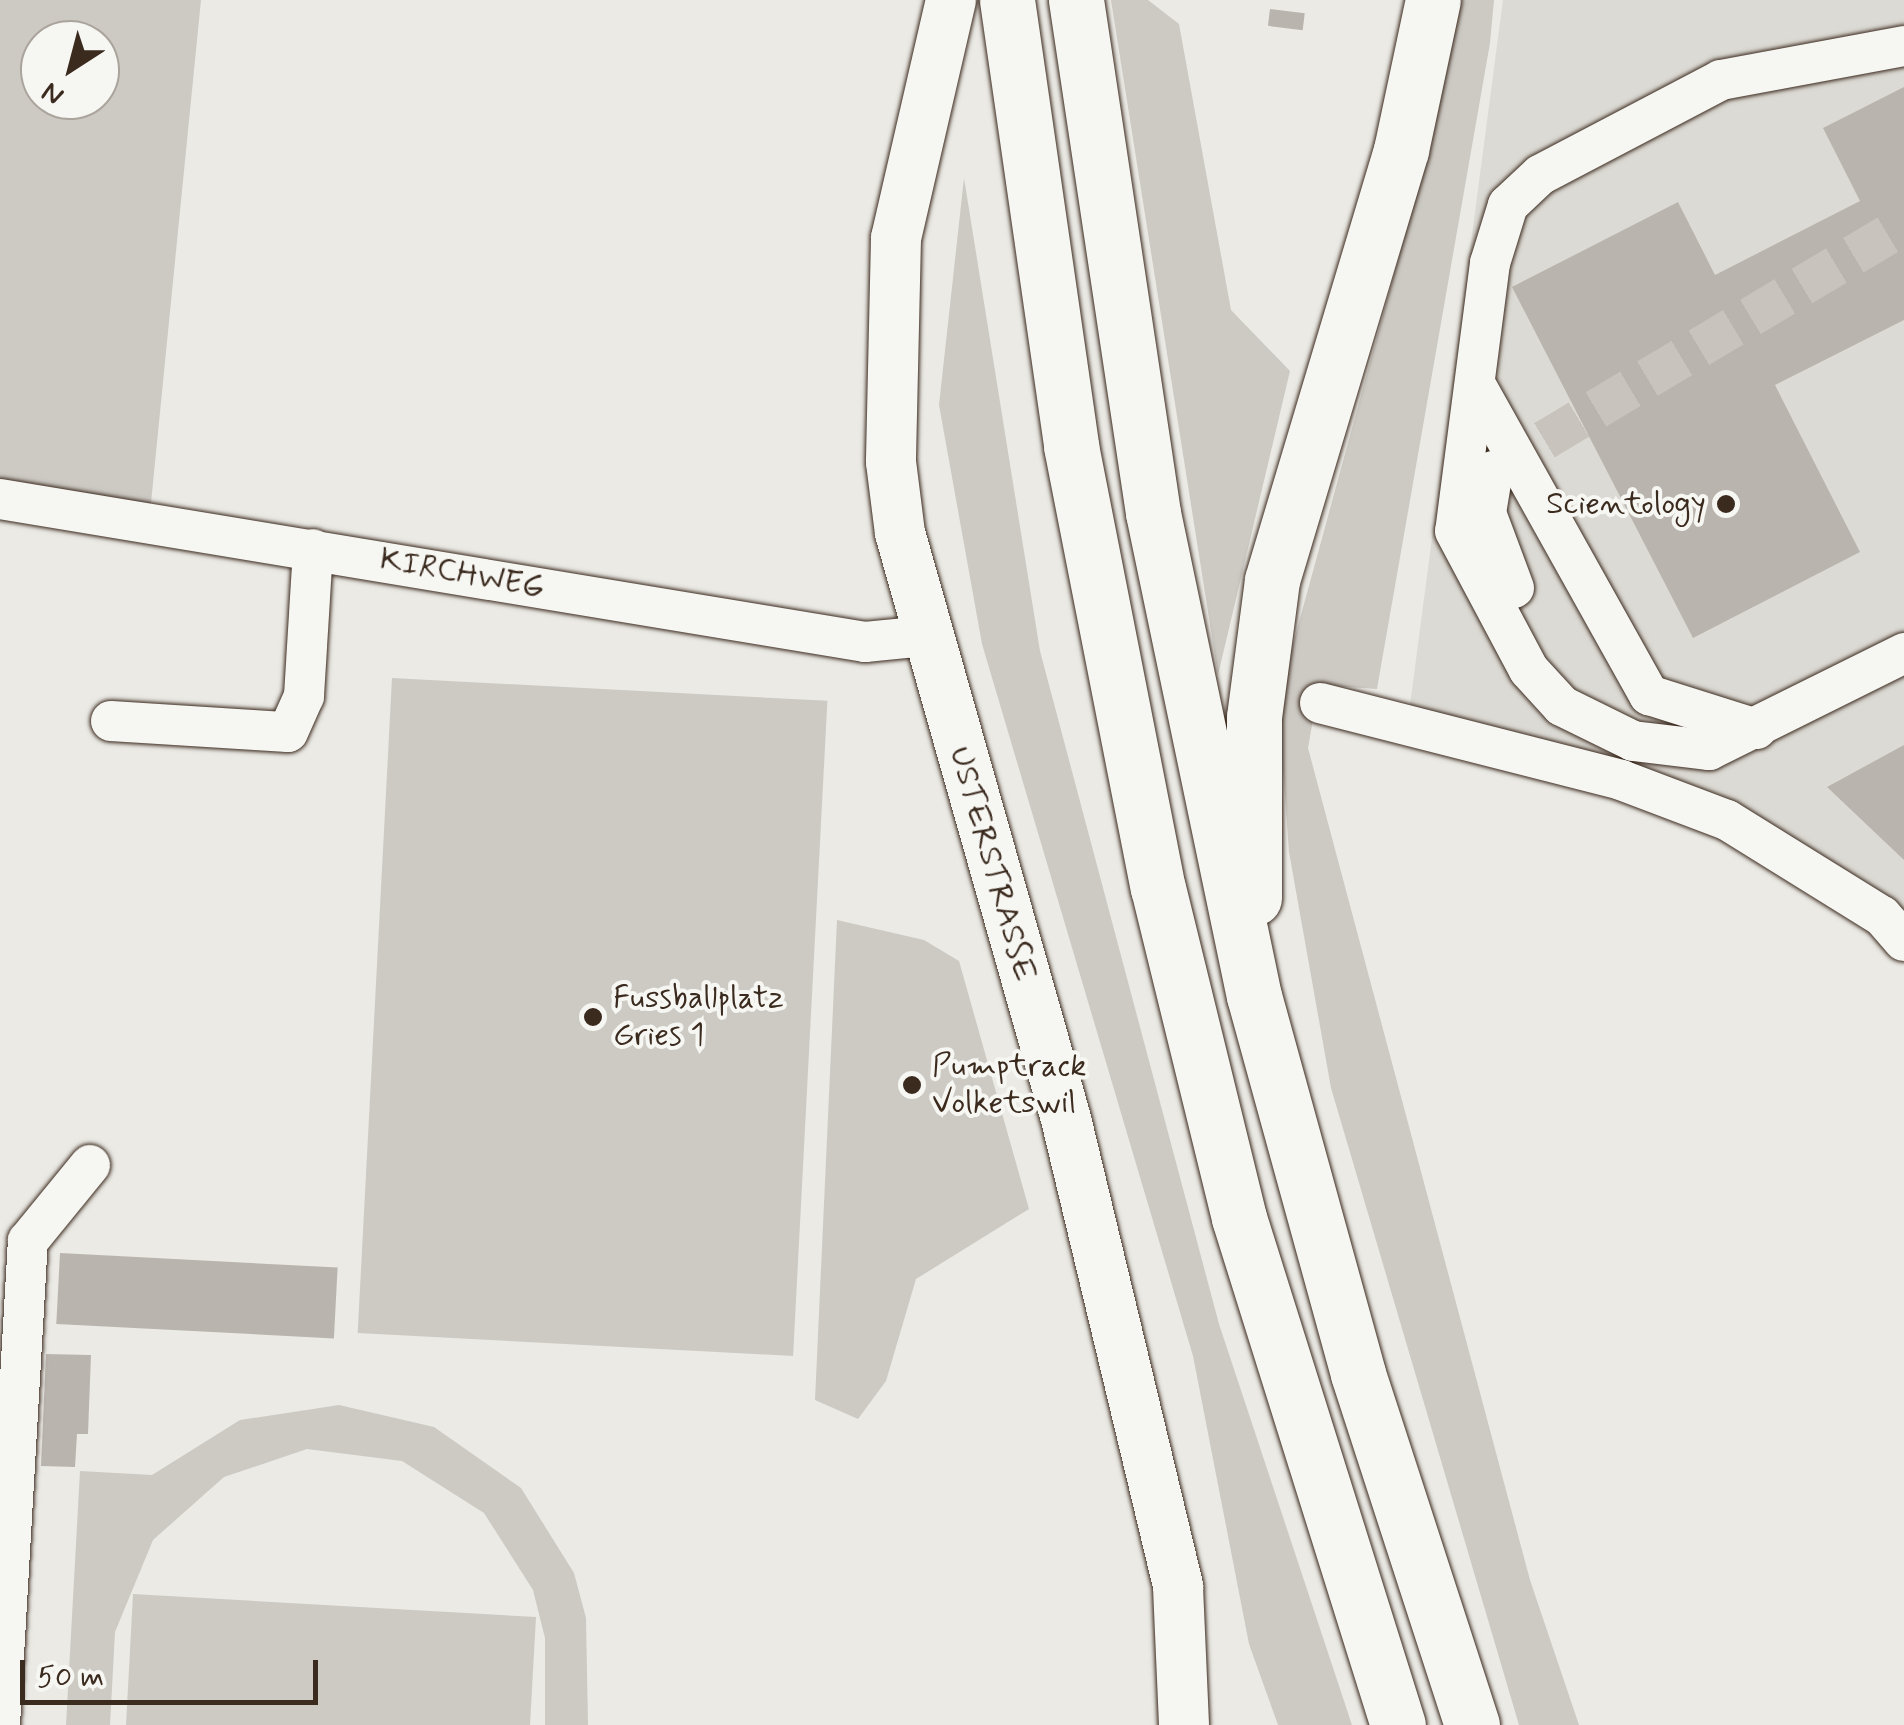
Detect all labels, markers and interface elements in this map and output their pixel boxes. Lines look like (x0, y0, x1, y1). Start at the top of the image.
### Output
north arrow (20, 20, 120, 120)
text: N (35, 73, 72, 114)
place label: Scientology (1546, 485, 1706, 523)
marker: Scientology (1715, 493, 1737, 515)
street label: KIRCHWEG (377, 541, 547, 607)
street label: USTERSTRASSE (940, 742, 1044, 986)
place label: Fussballplatz Gries 1 (613, 980, 784, 1055)
marker: Fussballplatz Gries 1 (582, 1006, 604, 1028)
place label: Pumptrack Volketswil (932, 1048, 1086, 1123)
marker: Pumptrack Volketswil (901, 1074, 923, 1096)
scale bar (25, 1640, 322, 1702)
text: 50 m (37, 1658, 104, 1697)

